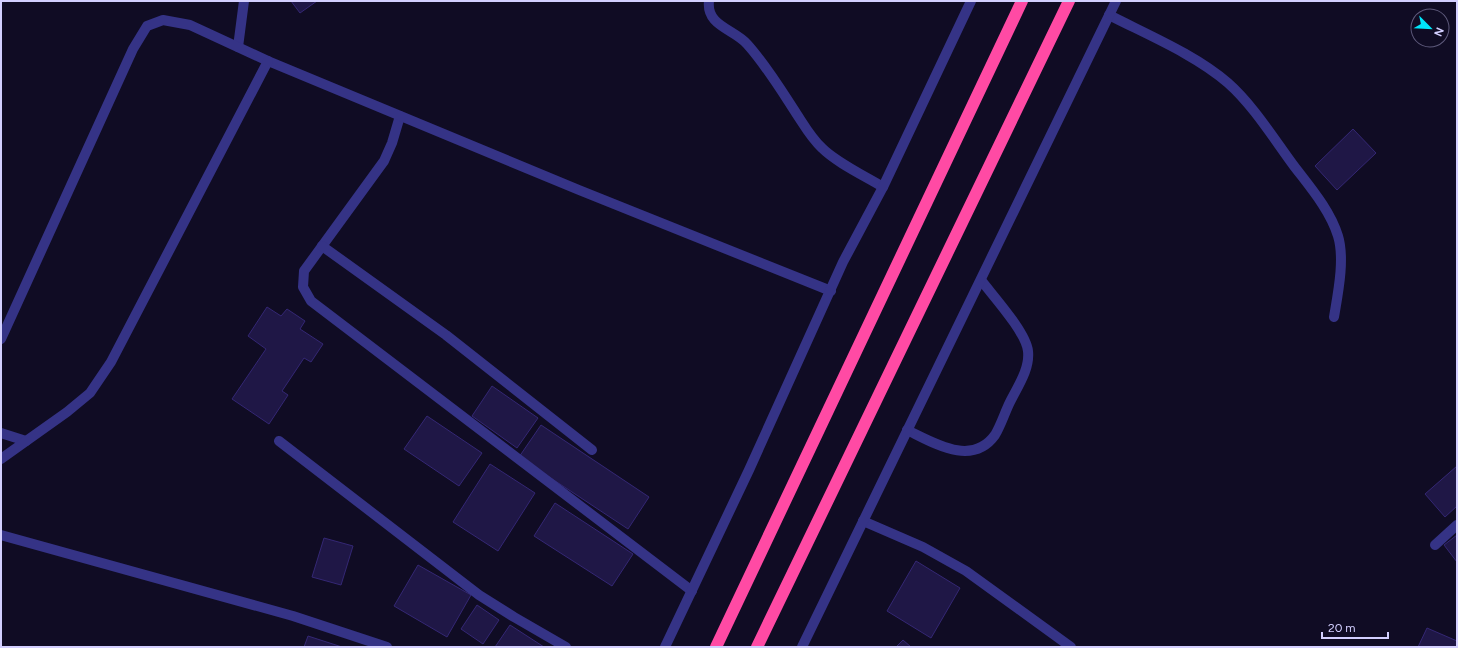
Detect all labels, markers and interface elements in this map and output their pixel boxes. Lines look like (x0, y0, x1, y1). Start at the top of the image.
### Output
north arrow (1410, 8, 1450, 48)
text: N (1431, 25, 1446, 38)
scale bar (1322, 614, 1388, 640)
text: 20 m (1328, 621, 1356, 635)

